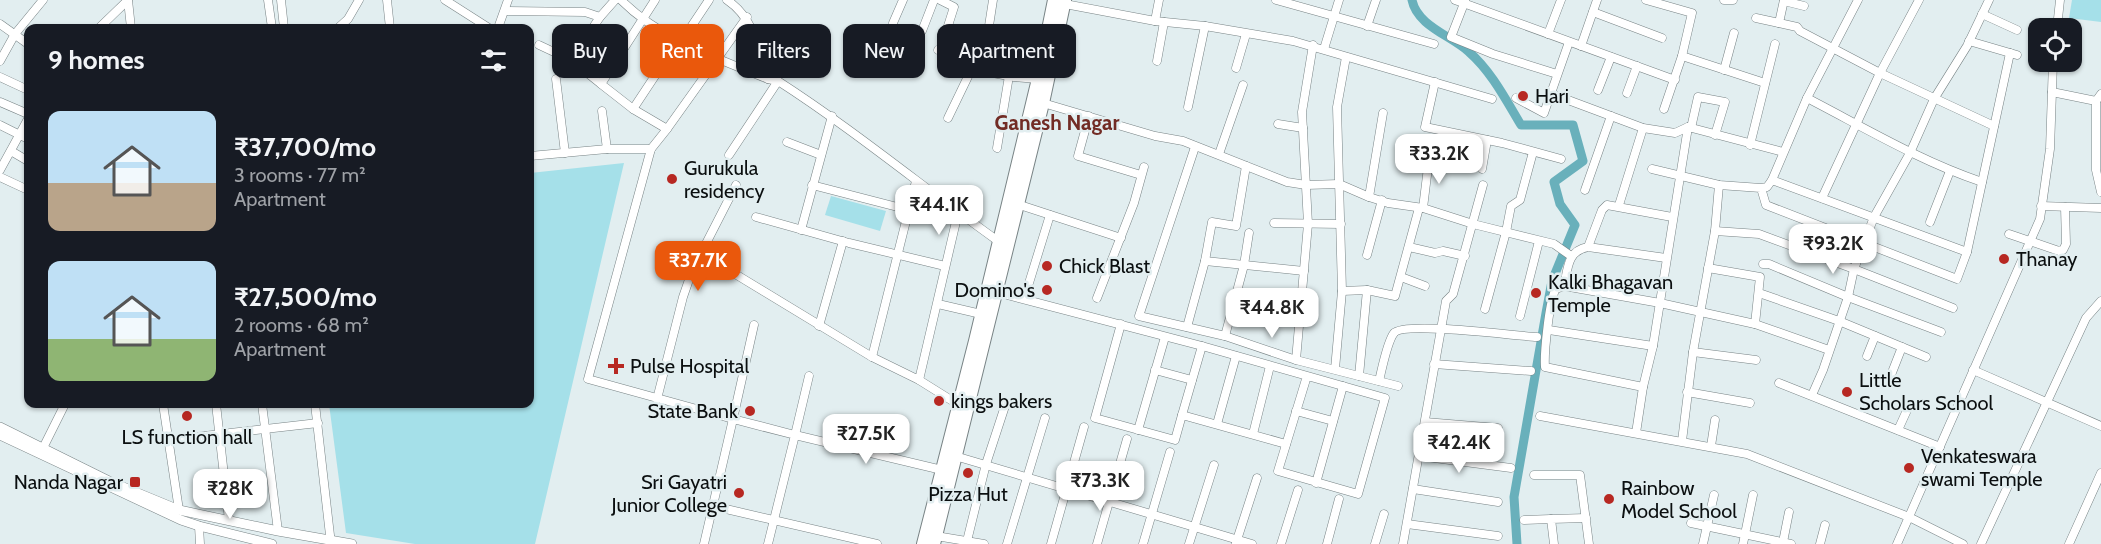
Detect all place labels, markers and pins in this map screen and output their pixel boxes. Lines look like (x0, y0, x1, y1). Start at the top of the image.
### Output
place label: Hari (1535, 84, 1569, 108)
marker: Hari (1516, 89, 1530, 103)
pin: ₹33.2K (1390, 134, 1488, 185)
place label: Gurukula residency (684, 156, 765, 203)
marker: Gurukula residency (665, 172, 679, 186)
pin: ₹44.1K (890, 185, 988, 236)
pin: ₹93.2K (1784, 224, 1882, 275)
pin: ₹37.7K (649, 241, 747, 292)
place label: Thanay (2016, 247, 2077, 271)
marker: Thanay (1997, 252, 2011, 266)
place label: Chick Blast (1059, 254, 1150, 278)
marker: Chick Blast (1040, 259, 1054, 273)
place label: Kalki Bhagavan Temple (1548, 270, 1673, 317)
place label: Domino's (955, 278, 1035, 302)
marker: Domino's (1040, 283, 1054, 297)
marker: Kalki Bhagavan Temple (1529, 286, 1543, 300)
pin: ₹44.8K (1223, 288, 1321, 339)
place label: Pulse Hospital (630, 354, 749, 378)
marker: Pulse Hospital (607, 357, 625, 375)
place label: Little Scholars School (1859, 368, 1994, 415)
marker: Little Scholars School (1840, 385, 1854, 399)
place label: kings bakers (951, 389, 1052, 413)
marker: kings bakers (932, 394, 946, 408)
place label: State Bank (647, 399, 738, 423)
marker: State Bank (743, 404, 757, 418)
marker: LS function hall (180, 409, 194, 423)
pin: ₹27.5K (817, 414, 915, 465)
pin: ₹42.4K (1410, 423, 1508, 474)
place label: LS function hall (121, 425, 253, 449)
place label: Venkateswara swami Temple (1921, 444, 2042, 491)
pin: ₹73.3K (1051, 461, 1149, 512)
marker: Venkateswara swami Temple (1902, 461, 1916, 475)
marker: Pizza Hut (961, 466, 975, 480)
pin: ₹28K (194, 469, 266, 520)
place label: Nanda Nagar (14, 470, 124, 494)
place label: Sri Gayatri Junior College (611, 470, 727, 517)
marker: Nanda Nagar (128, 475, 142, 489)
place label: Rainbow Model School (1621, 476, 1737, 523)
place label: Pizza Hut (928, 482, 1008, 506)
marker: Sri Gayatri Junior College (732, 486, 746, 500)
marker: Rainbow Model School (1602, 492, 1616, 506)

